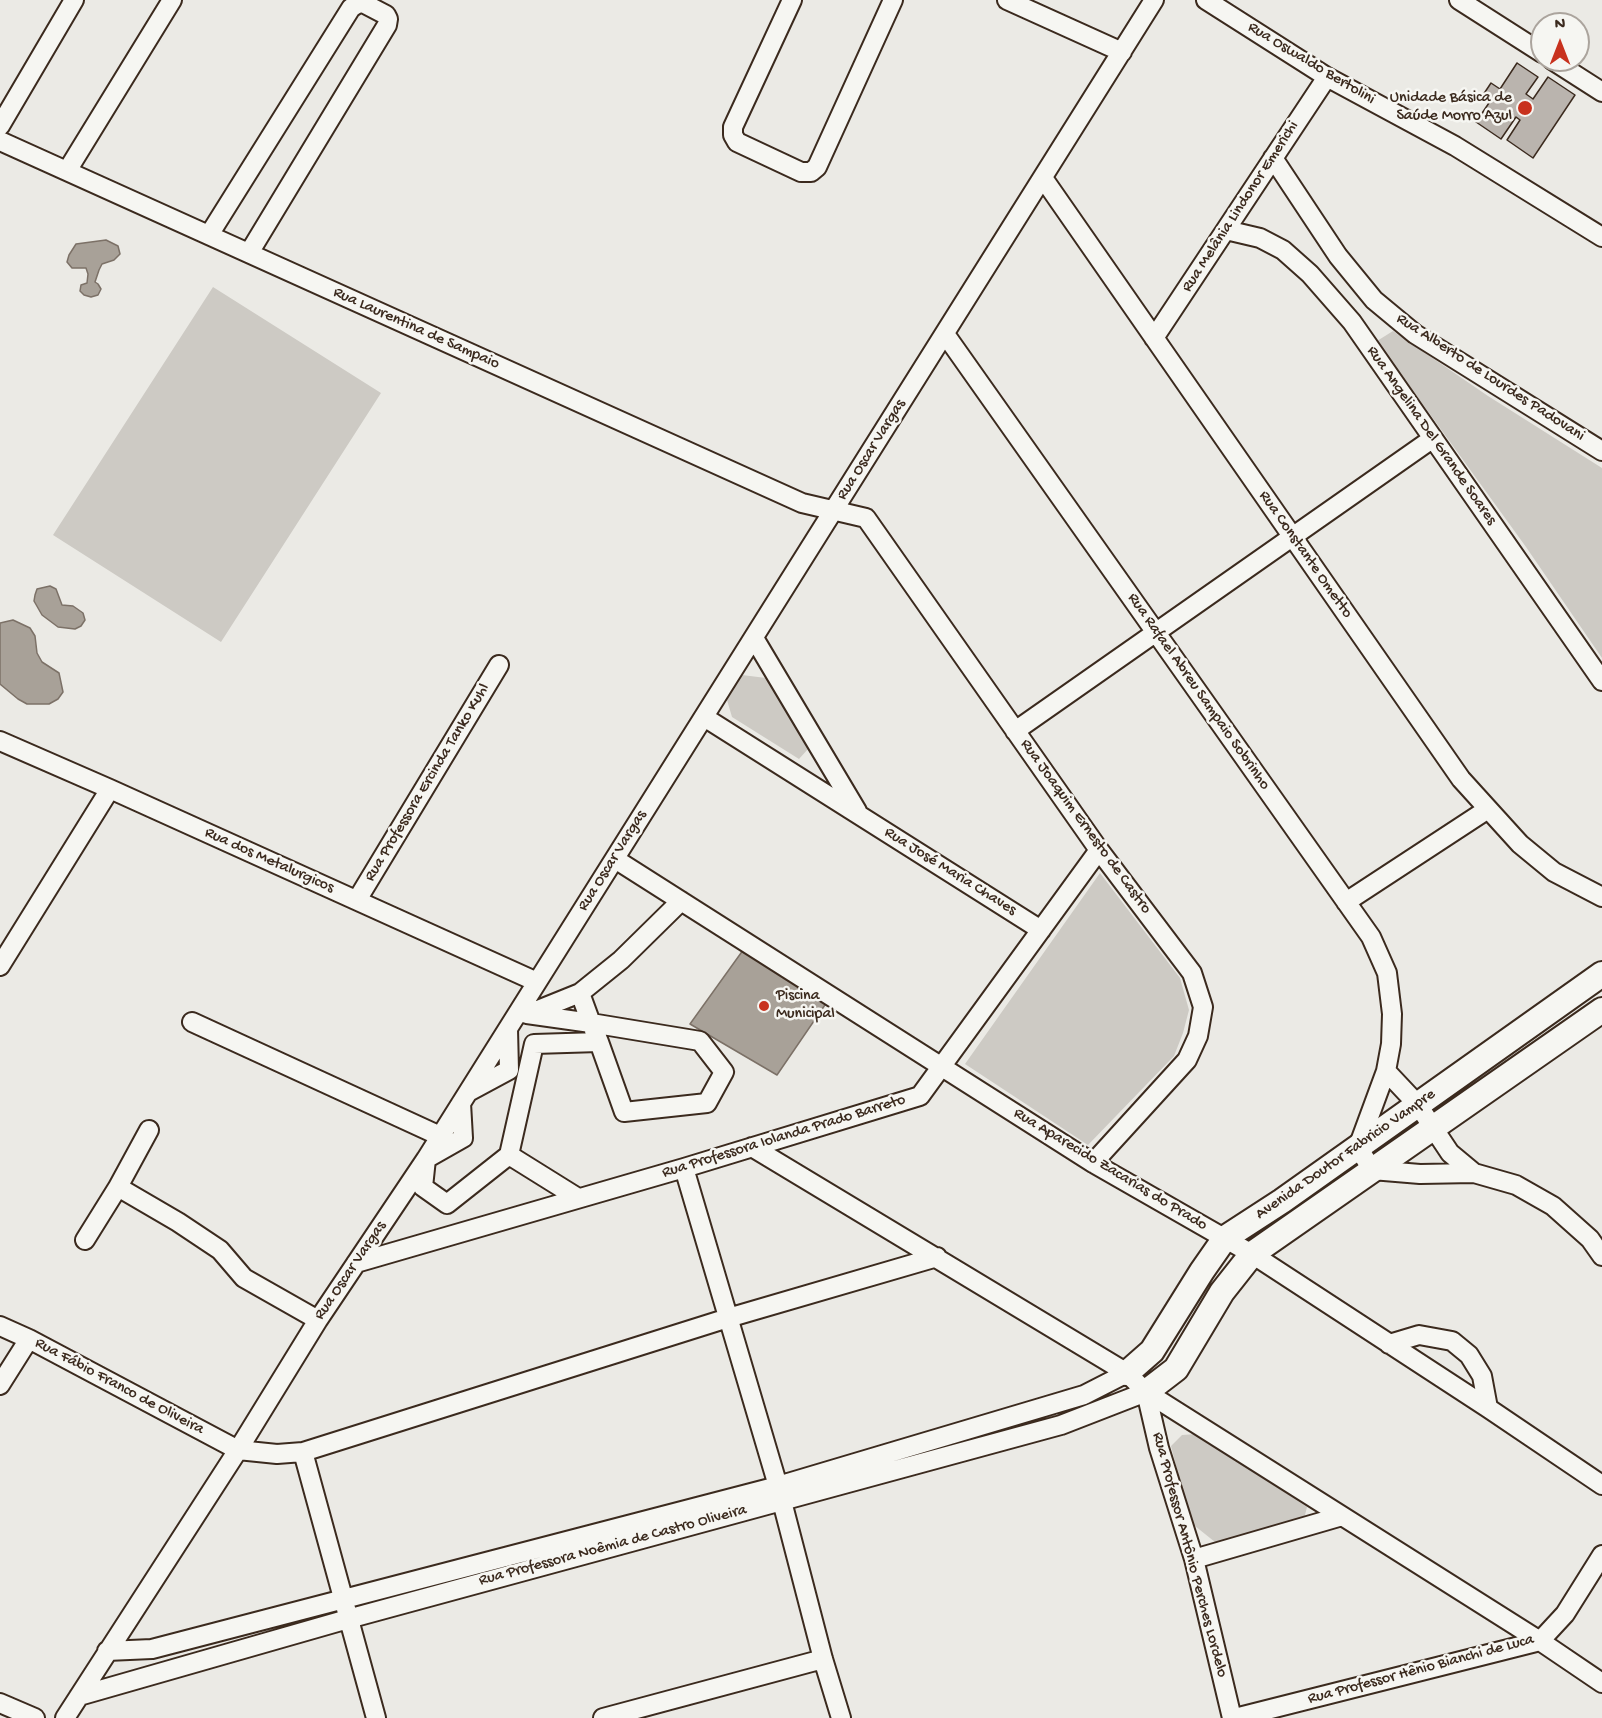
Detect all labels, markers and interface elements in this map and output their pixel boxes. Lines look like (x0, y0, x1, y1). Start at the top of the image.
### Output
north arrow (1530, 12, 1590, 72)
text: N (1555, 16, 1565, 35)
street label: Rua Oswaldo Bertolini (1244, 18, 1378, 110)
place label: Unidade Básica de Saúde Morro Azul (1390, 89, 1512, 127)
marker: Unidade Básica de Saúde Morro Azul (1516, 99, 1534, 117)
street label: Rua Melânia Lindonor Emerichi (1178, 118, 1304, 296)
street label: Rua Laurentina de Sampaio (330, 284, 502, 374)
street label: Rua Alberto de Lourdes Padovani (1392, 310, 1588, 446)
street label: Rua Angelina Del Grande Soares (1362, 343, 1500, 529)
street label: Rua Oscar Vargas (833, 396, 911, 504)
street label: Rua Constante Ometto (1254, 488, 1356, 622)
street label: Rua Rafael Abreu Sampaio Sobrinho (1122, 590, 1274, 794)
street label: Rua Professora Ercinda Tanko Kuhl (361, 681, 495, 885)
street label: Rua Joaquim Ernesto de Castro (1015, 736, 1155, 918)
street label: Rua Oscar Vargas (574, 807, 652, 915)
street label: Rua José Maria Chaves (880, 823, 1020, 921)
street label: Rua dos Metalurgicos (201, 824, 337, 898)
place label: Piscina Municipal (776, 987, 835, 1025)
marker: Piscina Municipal (757, 999, 771, 1013)
street label: Avenida Doutor Fabricio Vampre (1252, 1085, 1440, 1225)
street label: Rua Professora Iolanda Prado Barreto (660, 1091, 908, 1183)
street label: Rua Aparecido Zacarias do Prado (1010, 1104, 1210, 1236)
street label: Rua Oscar Vargas (311, 1218, 391, 1324)
street label: Rua Fábio Franco de Oliveira (31, 1334, 207, 1440)
street label: Rua Professor Antônio Perches Lordelo (1147, 1430, 1231, 1680)
street label: Rua Professora Noêmia de Castro Oliveira (477, 1501, 749, 1591)
street label: Rua Professor Hênio Bianchi de Luca (1306, 1631, 1536, 1709)

